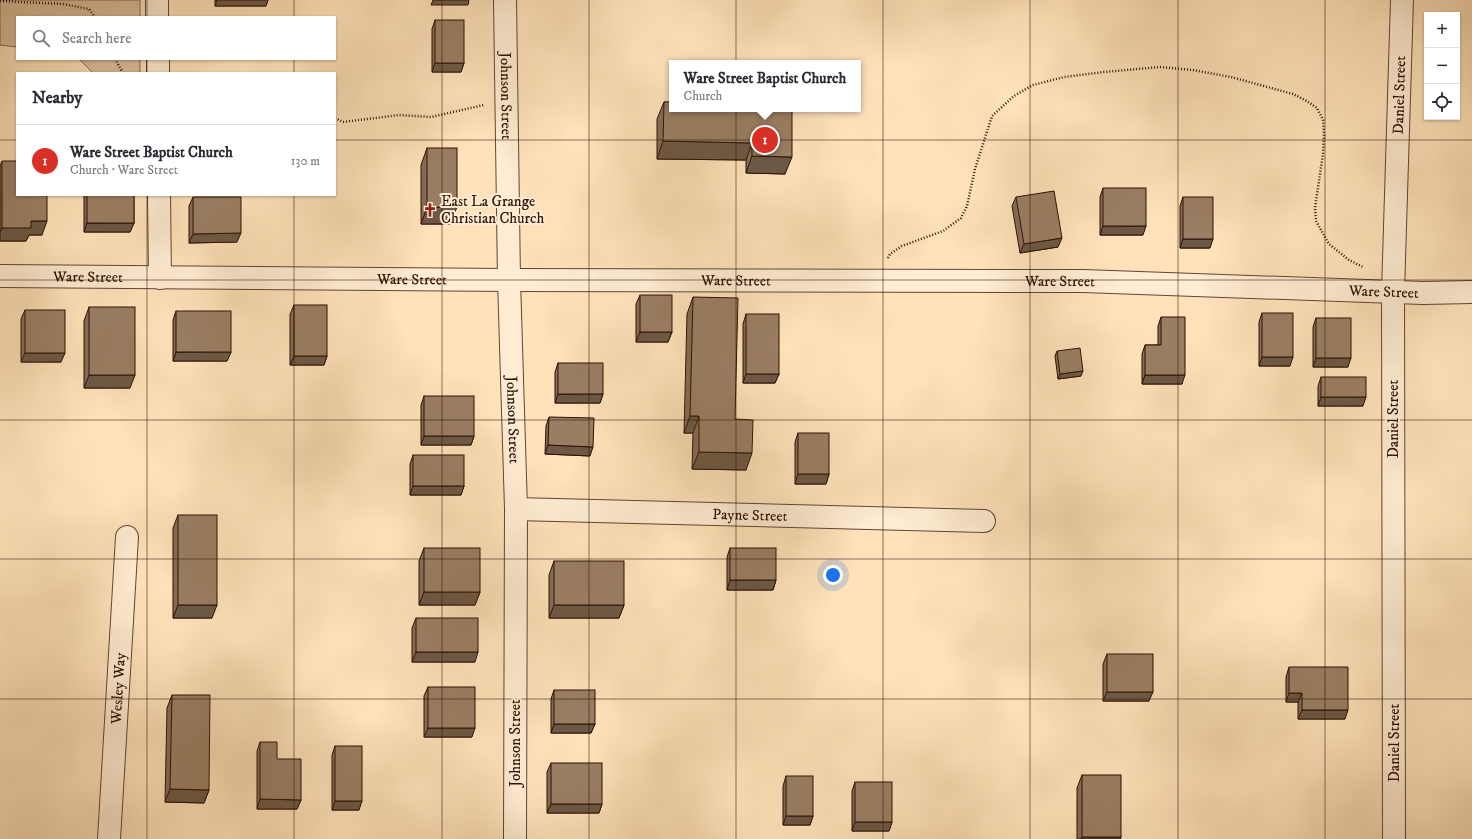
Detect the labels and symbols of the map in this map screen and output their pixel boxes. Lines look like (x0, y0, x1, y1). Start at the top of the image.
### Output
street label: Johnson Street (496, 50, 516, 140)
street label: Daniel Street (1389, 55, 1410, 135)
pin: 1 (752, 125, 778, 155)
place label: East La Grange Christian Church (441, 192, 544, 228)
church icon: East La Grange Christian Church (422, 202, 438, 218)
street label: Ware Street (52, 267, 123, 287)
street label: Ware Street (376, 270, 447, 290)
street label: Ware Street (700, 271, 771, 290)
street label: Ware Street (1024, 272, 1095, 291)
street label: Ware Street (1348, 281, 1419, 303)
street label: Johnson Street (502, 374, 524, 464)
street label: Daniel Street (1384, 379, 1403, 458)
street label: Payne Street (712, 505, 788, 526)
your location (823, 565, 843, 585)
street label: Wesley Way (107, 651, 130, 726)
street label: Johnson Street (506, 699, 525, 789)
street label: Daniel Street (1385, 703, 1404, 782)

